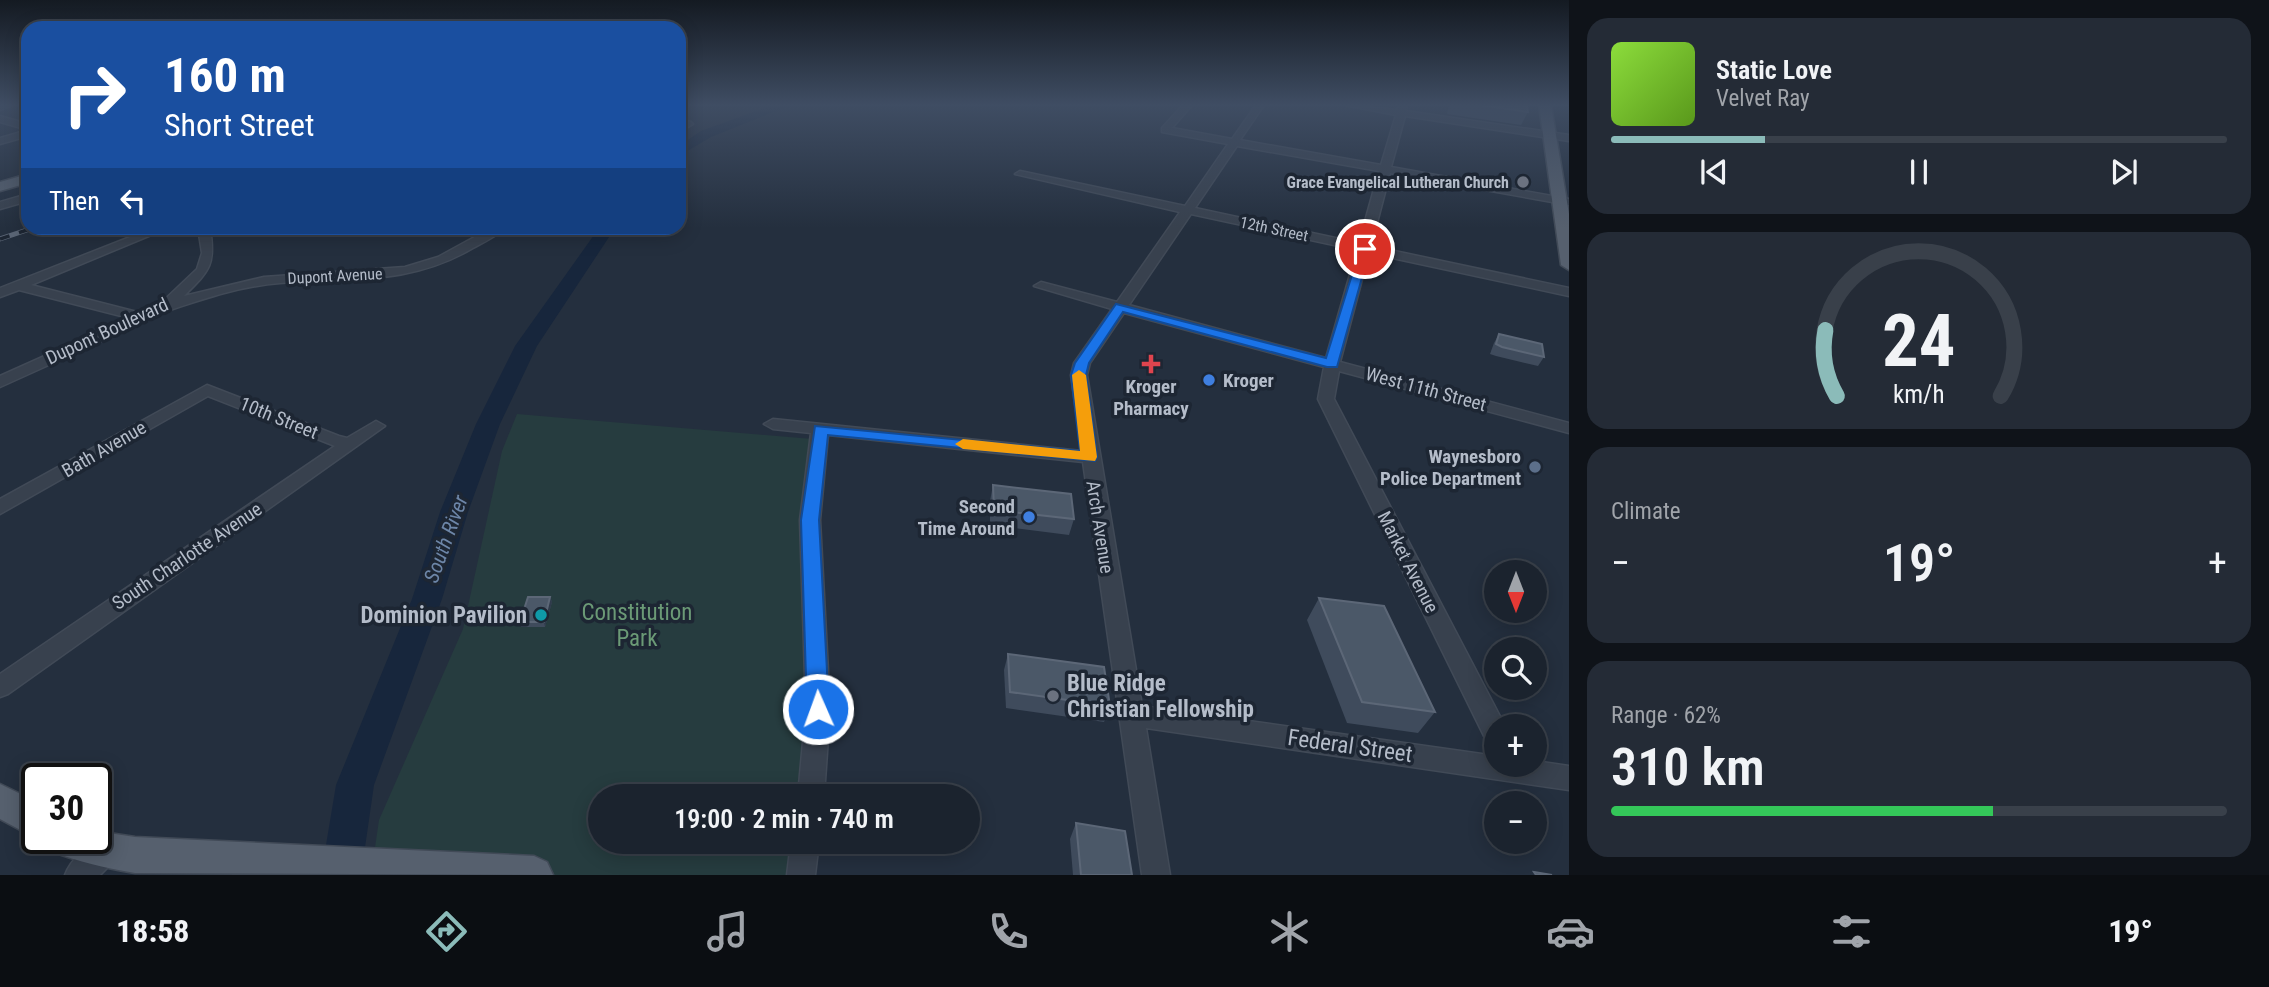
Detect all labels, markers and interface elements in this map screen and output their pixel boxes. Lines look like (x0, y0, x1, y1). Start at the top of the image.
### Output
text: 160 m (164, 47, 286, 104)
icon: right (49, 49, 140, 140)
text: Static Love (1716, 55, 1832, 85)
text: Velvet Ray (1716, 85, 1810, 112)
text: Short Street (164, 106, 314, 144)
icon: previous (1695, 153, 1733, 191)
icon: pause (1900, 153, 1938, 191)
icon: next (2105, 153, 2143, 191)
place label: Grace Evangelical Lutheran Church (1287, 173, 1509, 192)
marker: Grace Evangelical Lutheran Church (1515, 174, 1531, 190)
icon: left (114, 182, 152, 220)
text: Then (49, 186, 100, 216)
street label: 12th Street (1238, 212, 1310, 246)
pin (1335, 219, 1395, 279)
icon: arrive (1346, 230, 1384, 268)
street label: Dupont Avenue (287, 264, 383, 288)
street label: Dupont Boulevard (42, 293, 172, 369)
text: 24 (1882, 299, 1956, 385)
marker: Kroger Pharmacy (1143, 356, 1159, 372)
street label: West 11th Street (1363, 362, 1489, 416)
place label: Kroger (1223, 369, 1274, 392)
marker: Kroger (1201, 372, 1217, 388)
place label: Kroger Pharmacy (1113, 375, 1189, 420)
text: km/h (1893, 380, 1945, 409)
street label: 10th Street (236, 392, 322, 444)
street label: Bath Avenue (58, 416, 150, 482)
place label: Waynesboro Police Department (1380, 445, 1521, 490)
marker: Waynesboro Police Department (1527, 459, 1543, 475)
street label: Arch Avenue (1081, 479, 1119, 575)
water label: South River (419, 491, 473, 586)
place label: Second Time Around (917, 495, 1015, 540)
street label: South Charlotte Avenue (108, 497, 266, 615)
text: Climate (1611, 498, 1681, 525)
street label: Market Avenue (1373, 507, 1444, 617)
marker: Second Time Around (1021, 509, 1037, 525)
text: 19° (1883, 533, 1955, 594)
text: − (1611, 541, 1630, 585)
text: + (2208, 541, 2227, 585)
north arrow (1484, 560, 1547, 623)
map controls (1484, 560, 1547, 854)
park label: Constitution Park (582, 599, 693, 652)
place label: Dominion Pavilion (360, 602, 527, 629)
marker: Dominion Pavilion (533, 607, 549, 623)
button: search (1484, 637, 1547, 700)
place label: Blue Ridge Christian Fellowship (1067, 670, 1254, 723)
position arrow (781, 672, 855, 746)
marker: Blue Ridge Christian Fellowship (1045, 688, 1061, 704)
text: Range · 62% (1611, 702, 1721, 729)
button: + (1484, 714, 1547, 777)
street label: Federal Street (1286, 724, 1414, 768)
text: 310 km (1611, 737, 1765, 798)
speed limit sign: 30 (21, 763, 112, 854)
button: − (1484, 791, 1547, 854)
text: 19:00 · 2 min · 740 m (674, 804, 894, 834)
icon: directions (422, 907, 471, 956)
icon: music (703, 907, 752, 956)
icon: phone (984, 907, 1033, 956)
icon: climate (1265, 907, 1314, 956)
icon: car (1546, 907, 1595, 956)
icon: filters (1827, 907, 1876, 956)
text: 18:58 (116, 912, 189, 950)
text: 19° (2108, 912, 2153, 950)

